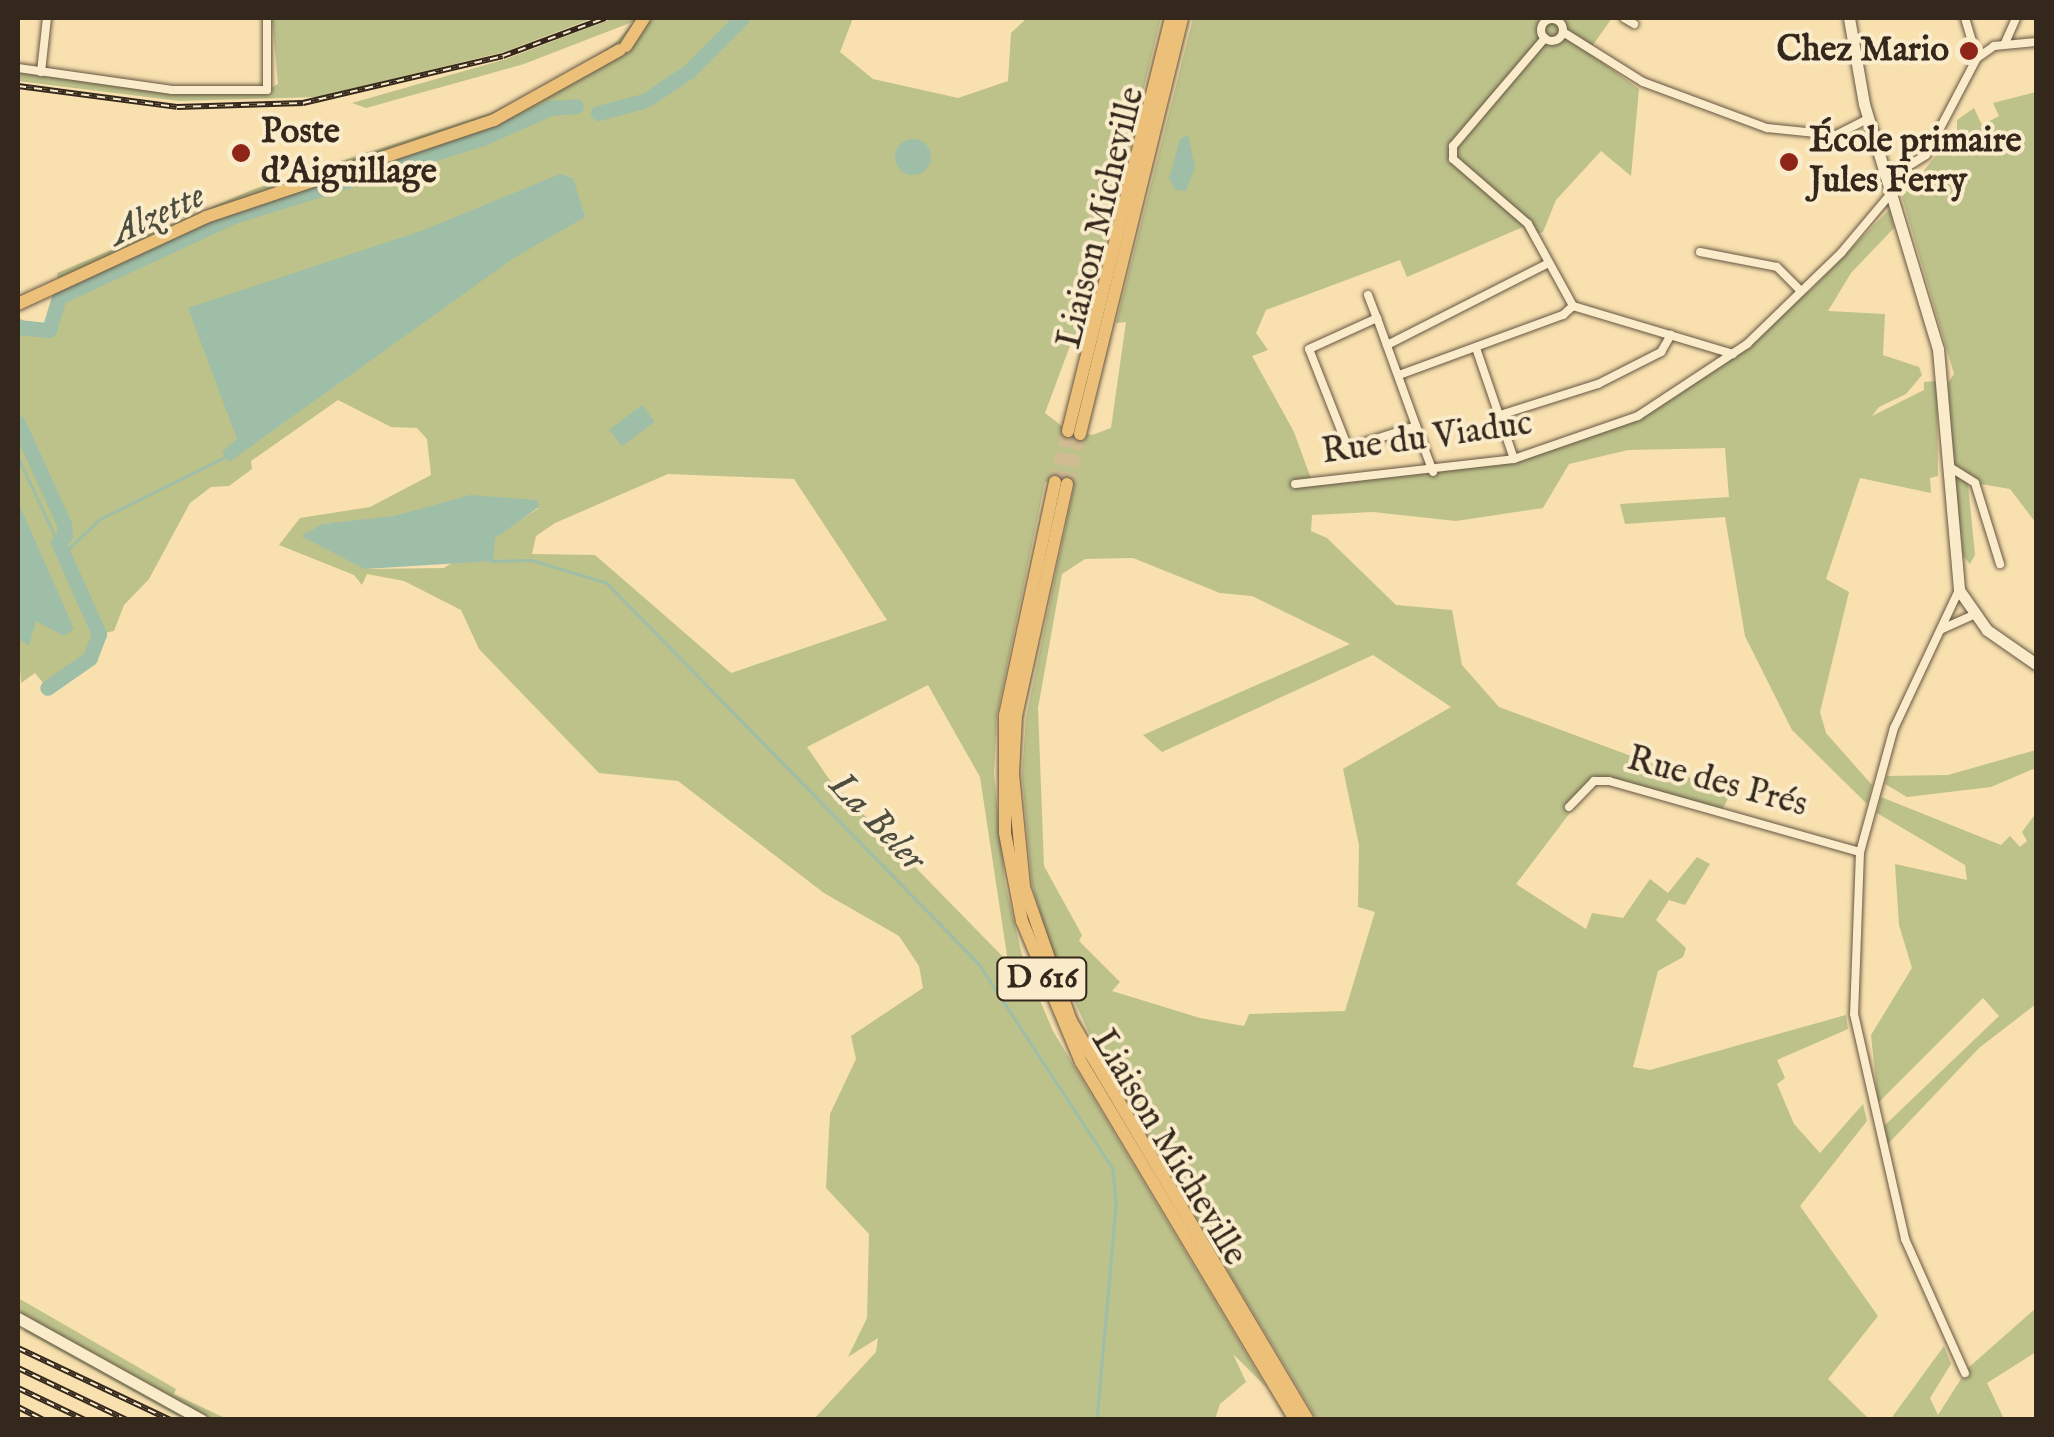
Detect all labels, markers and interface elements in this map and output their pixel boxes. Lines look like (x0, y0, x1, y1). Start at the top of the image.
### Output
place label: Chez Mario (1777, 30, 1949, 72)
marker: Chez Mario (1958, 40, 1980, 62)
street label: Liaison Micheville (1049, 83, 1155, 353)
place label: Poste d'Aiguillage (261, 112, 437, 194)
place label: École primaire Jules Ferry (1809, 121, 2022, 203)
marker: Poste d'Aiguillage (230, 142, 252, 164)
marker: École primaire Jules Ferry (1778, 151, 1800, 173)
water label: Alzette (103, 174, 213, 258)
street label: Rue du Viaduc (1319, 403, 1535, 475)
street label: Rue des Prés (1622, 739, 1812, 827)
water label: La Beler (818, 764, 934, 882)
road number: D 616 (994, 952, 1090, 1006)
street label: Liaison Micheville (1081, 1022, 1255, 1274)

